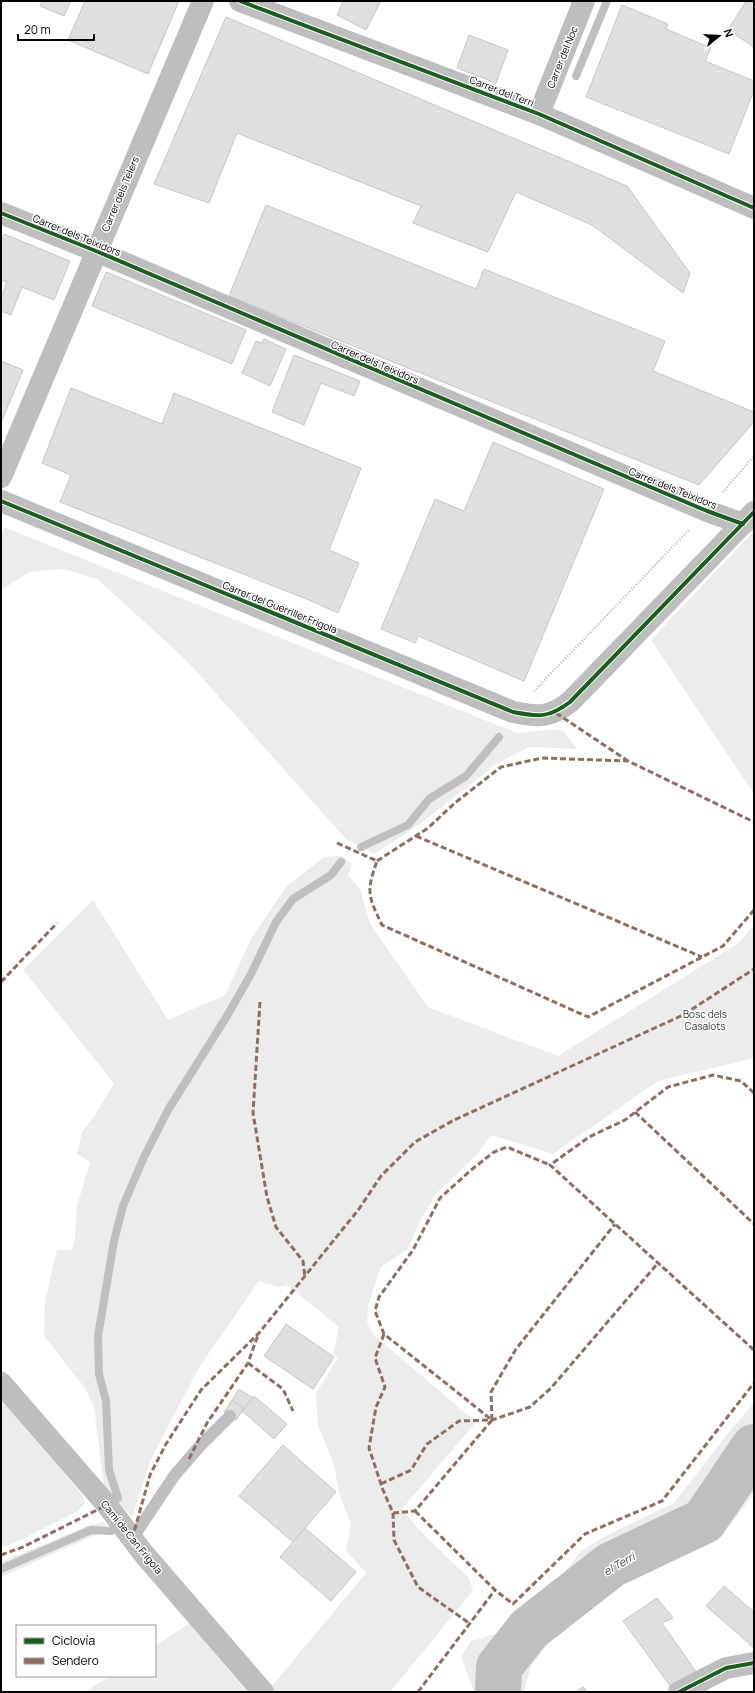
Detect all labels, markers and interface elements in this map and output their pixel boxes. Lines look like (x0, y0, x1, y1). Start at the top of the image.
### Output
scale bar (18, 16, 94, 42)
north arrow (699, 16, 739, 56)
text: 20 m (24, 21, 51, 38)
street label: Carrer del Noc (543, 24, 581, 90)
text: N (721, 27, 737, 39)
street label: Carrer del Terri (468, 72, 536, 110)
street label: Carrer dels Telers (98, 154, 142, 234)
street label: Carrer dels Teixidors (31, 211, 123, 259)
street label: Carrer dels Teixidors (329, 337, 421, 387)
street label: Carrer dels Teixidors (627, 464, 719, 512)
street label: Carrer del Guerriller Frigola (221, 578, 339, 636)
park label: Bosc dels Casalots (683, 1007, 727, 1033)
street label: Camí de Can Frigola (98, 1497, 166, 1577)
water label: el Terri (600, 1548, 638, 1579)
legend (16, 1625, 156, 1677)
text: Ciclovía (52, 1632, 95, 1649)
text: Sendero (52, 1652, 99, 1669)

